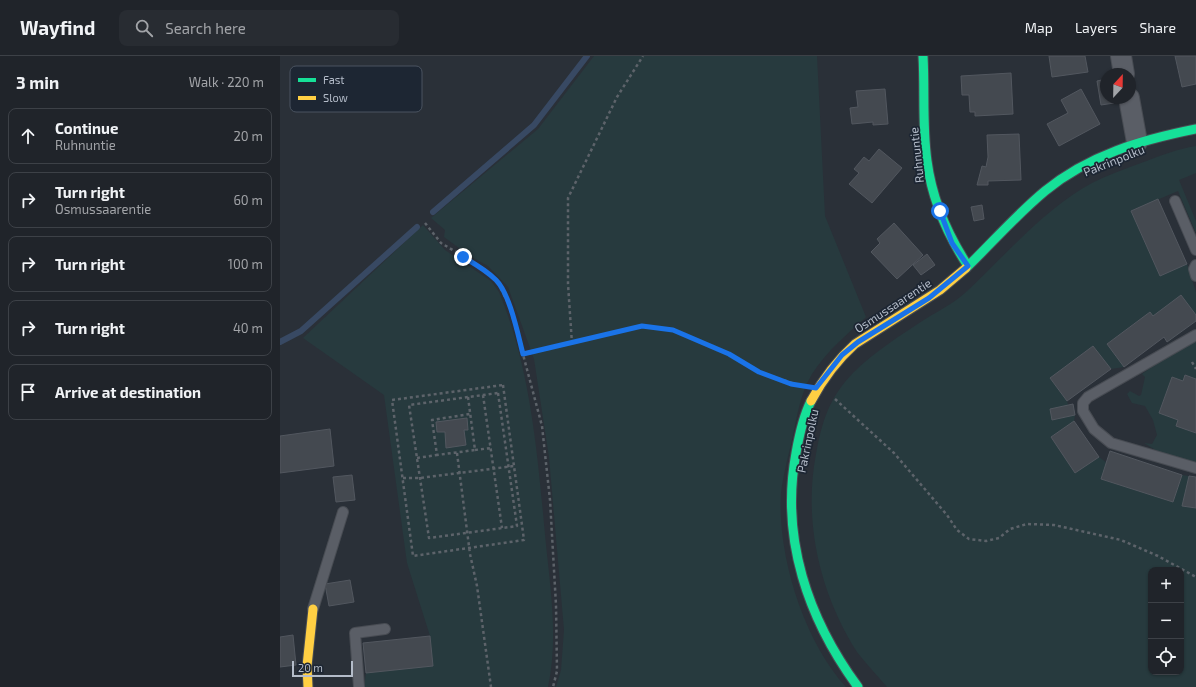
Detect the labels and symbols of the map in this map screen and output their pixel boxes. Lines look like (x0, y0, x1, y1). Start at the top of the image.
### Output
legend (290, 66, 422, 112)
north arrow (1100, 68, 1136, 104)
text: Fast (323, 73, 345, 86)
text: Slow (323, 91, 348, 104)
street label: Ruhnuntie (906, 127, 926, 184)
street label: Pakrinpolku (1081, 141, 1146, 179)
route start (931, 202, 949, 220)
route end (454, 248, 472, 266)
street label: Osmussaarentie (851, 275, 934, 335)
street label: Pakrinpolku (793, 408, 821, 474)
scale bar (292, 659, 353, 678)

